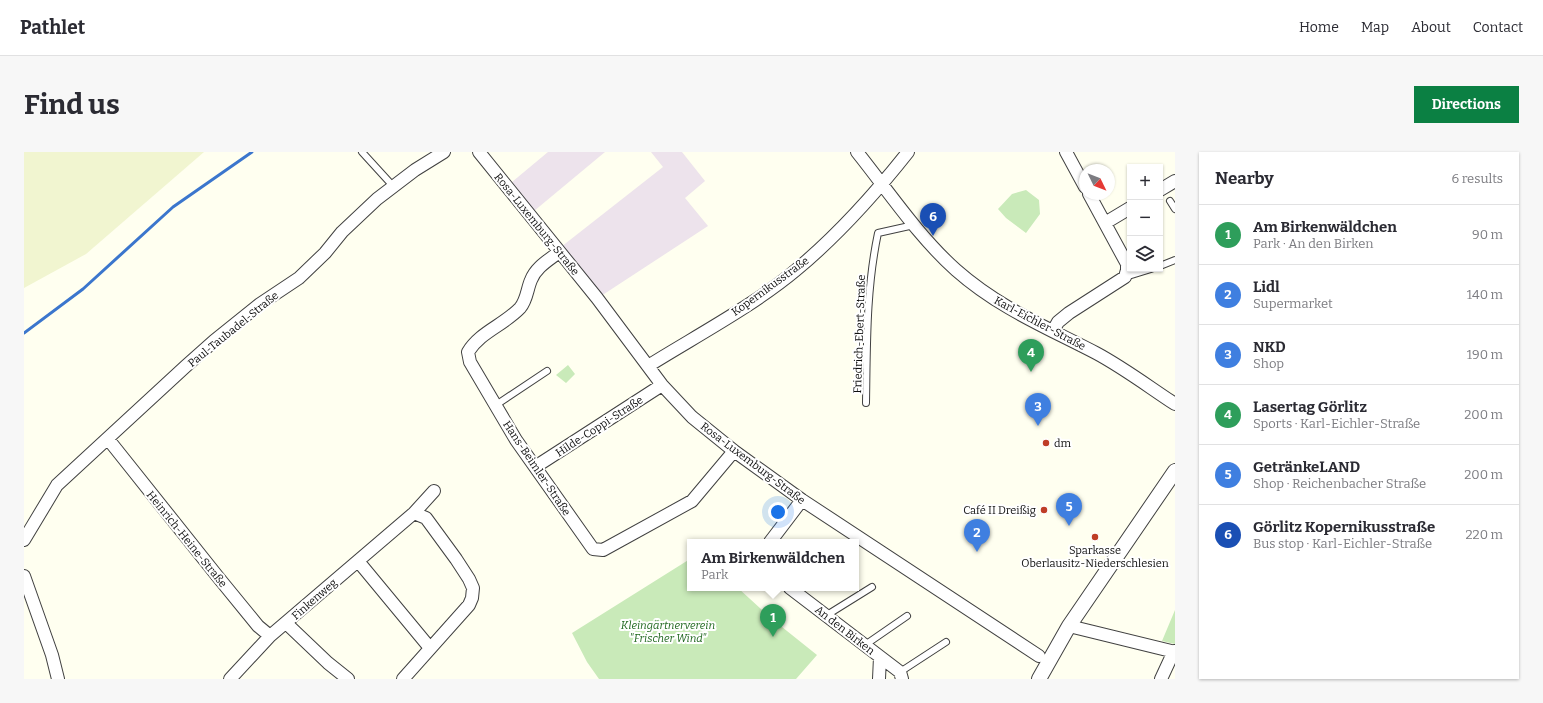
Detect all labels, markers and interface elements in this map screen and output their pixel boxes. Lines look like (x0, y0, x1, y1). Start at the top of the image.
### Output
text: Pathlet (20, 16, 85, 39)
text: Home (1299, 19, 1339, 36)
text: Map (1361, 19, 1389, 36)
text: About (1411, 19, 1451, 36)
text: Contact (1473, 19, 1523, 36)
button: Directions (1414, 86, 1519, 123)
text: Find us (24, 88, 120, 121)
north arrow (1079, 164, 1115, 200)
map controls (1127, 164, 1163, 272)
button: + (1127, 164, 1163, 200)
text: Nearby (1215, 168, 1274, 189)
street label: Rosa-Luxemburg-Straße (491, 171, 582, 278)
text: 6 results (1451, 171, 1503, 186)
button: − (1127, 200, 1163, 236)
pin: 6 (920, 203, 946, 236)
text: Am Birkenwäldchen (1253, 218, 1397, 236)
text: 1 (1225, 227, 1231, 242)
text: 90 m (1472, 227, 1503, 242)
button: layers (1127, 236, 1163, 272)
text: Park · An den Birken (1253, 236, 1374, 251)
street label: Kopernikusstraße (729, 254, 811, 319)
street label: Friedrich-Ebert-Straße (851, 274, 868, 394)
text: Lidl (1253, 278, 1280, 296)
text: 2 (1224, 287, 1232, 302)
text: 140 m (1467, 287, 1503, 302)
street label: Paul-Taubadel-Straße (186, 289, 281, 370)
street label: Karl-Eichler-Straße (992, 294, 1088, 353)
text: Supermarket (1253, 296, 1333, 311)
text: NKD (1253, 338, 1286, 356)
pin: 4 (1018, 339, 1044, 372)
text: 3 (1224, 347, 1232, 362)
text: 190 m (1467, 347, 1503, 362)
text: Shop (1253, 356, 1284, 371)
street label: Hilde-Coppi-Straße (553, 393, 645, 459)
pin: 3 (1025, 393, 1051, 426)
text: Lasertag Görlitz (1253, 398, 1367, 416)
text: 4 (1224, 407, 1232, 422)
text: 200 m (1464, 407, 1503, 422)
text: Sports · Karl-Eichler-Straße (1253, 416, 1420, 431)
street label: Hans-Beimler-Straße (500, 418, 573, 518)
street label: Rosa-Luxemburg-Straße (698, 420, 808, 507)
place label: dm (1054, 437, 1072, 450)
marker: dm (1041, 438, 1051, 448)
text: GetränkeLAND (1253, 458, 1360, 476)
text: 5 (1224, 467, 1232, 482)
text: 200 m (1464, 467, 1503, 482)
text: Shop · Reichenbacher Straße (1253, 476, 1426, 491)
street label: Heinrich-Heine-Straße (144, 489, 229, 590)
pin: 5 (1056, 493, 1082, 526)
your location (768, 502, 788, 522)
place label: Café II Dreißig (963, 504, 1036, 517)
marker: Café II Dreißig (1039, 505, 1049, 515)
text: Görlitz Kopernikusstraße (1253, 518, 1435, 536)
pin: 2 (964, 519, 990, 552)
text: 6 (1224, 527, 1232, 542)
text: 220 m (1466, 527, 1503, 542)
marker: Sparkasse Oberlausitz-Niederschlesien (1090, 532, 1100, 542)
text: Bus stop · Karl-Eichler-Straße (1253, 536, 1432, 551)
popup (687, 539, 859, 591)
place label: Sparkasse Oberlausitz-Niederschlesien (1021, 544, 1169, 570)
text: Am Birkenwäldchen (701, 549, 845, 567)
text: Park (701, 567, 728, 582)
street label: Finkenweg (289, 576, 340, 623)
street label: An den Birken (812, 603, 877, 658)
pin: 1 (760, 604, 786, 637)
park label: Kleingärtnerverein "Frischer Wind" (621, 619, 715, 645)

